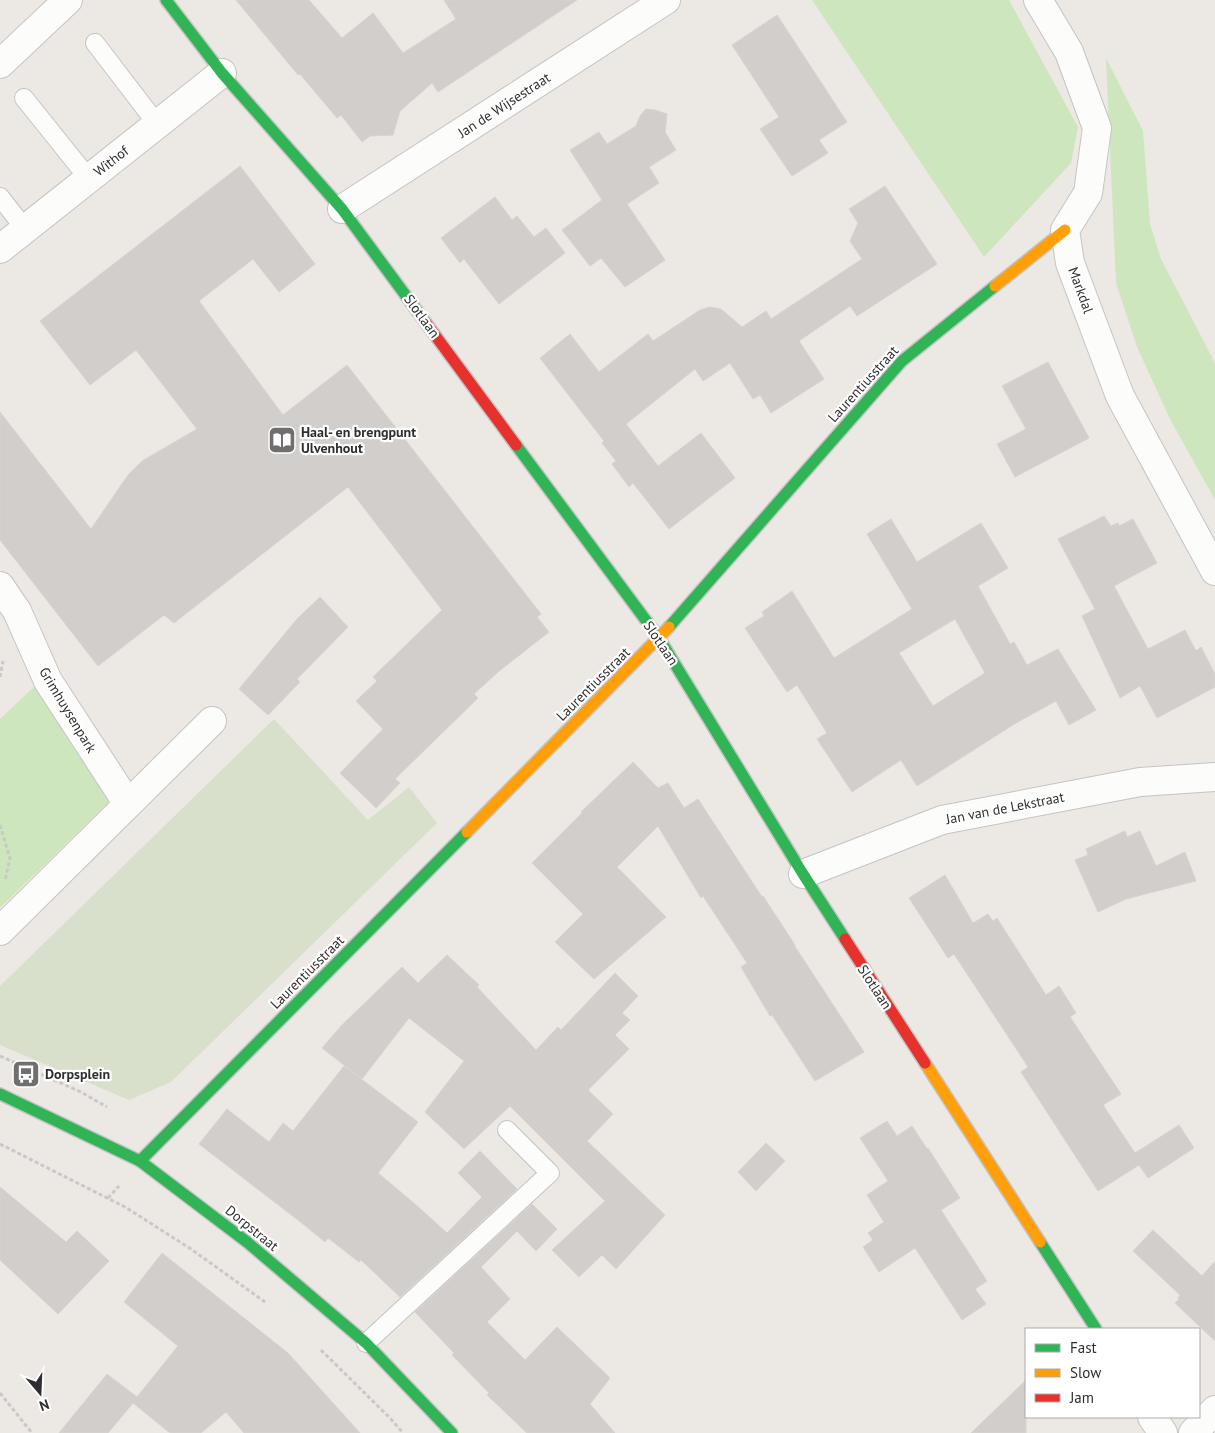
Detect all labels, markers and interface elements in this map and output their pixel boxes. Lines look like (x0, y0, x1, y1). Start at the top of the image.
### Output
street label: Jan de Wijsestraat (454, 68, 554, 142)
street label: Withof (90, 141, 133, 180)
street label: Markdal (1064, 264, 1098, 316)
street label: Slotlaan (400, 291, 444, 341)
street label: Laurentiusstraat (824, 342, 902, 426)
place label: Haal- en brengpunt Ulvenhout (301, 423, 416, 457)
library icon: Haal- en brengpunt Ulvenhout (267, 425, 297, 455)
street label: Slotlaan (640, 617, 682, 669)
street label: Laurentiusstraat (552, 643, 634, 725)
street label: Grimhuysenpark (35, 664, 101, 756)
street label: Jan van de Lekstraat (943, 788, 1066, 828)
street label: Laurentiusstraat (266, 931, 348, 1013)
street label: Slotlaan (854, 961, 896, 1013)
bus stop icon: Dorpsplein (11, 1059, 41, 1089)
place label: Dorpsplein (45, 1065, 110, 1083)
street label: Dorpstraat (222, 1201, 282, 1255)
legend (1025, 1328, 1200, 1418)
text: Fast (1070, 1338, 1097, 1357)
text: Slow (1070, 1363, 1101, 1382)
north arrow (15, 1368, 65, 1418)
text: Jam (1069, 1388, 1094, 1407)
text: N (37, 1395, 52, 1415)

